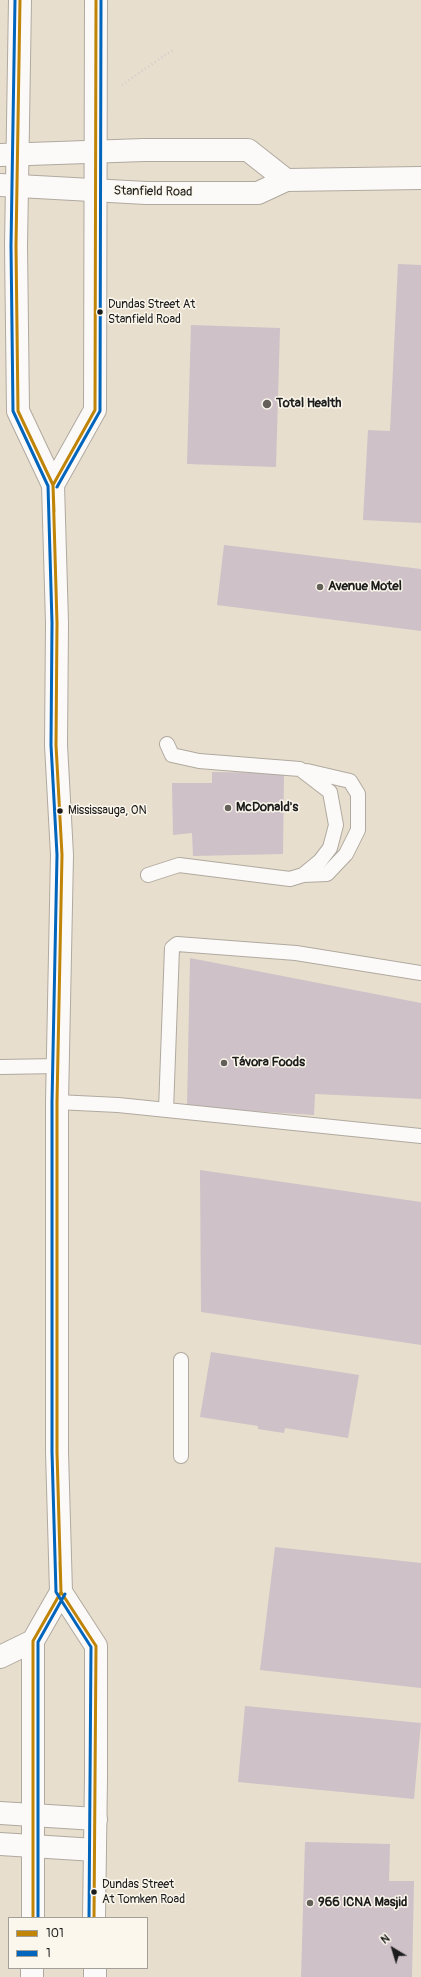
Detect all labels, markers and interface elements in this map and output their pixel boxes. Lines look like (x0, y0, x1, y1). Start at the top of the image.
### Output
street label: Stanfield Road (113, 184, 193, 200)
place label: Dundas Street At Stanfield Road (108, 298, 195, 326)
marker: Dundas Street At Stanfield Road (95, 307, 105, 317)
place label: Total Health (276, 396, 341, 412)
marker: Total Health (261, 398, 273, 410)
place label: Avenue Motel (328, 579, 402, 595)
marker: Avenue Motel (315, 582, 325, 592)
place label: McDonald's (236, 800, 298, 816)
marker: McDonald's (223, 803, 233, 813)
place label: Mississauga, ON (68, 804, 147, 818)
marker: Mississauga, ON (55, 806, 65, 816)
place label: Távora Foods (232, 1055, 305, 1071)
marker: Távora Foods (219, 1058, 229, 1068)
place label: Dundas Street At Tomken Road (102, 1878, 185, 1906)
marker: Dundas Street At Tomken Road (89, 1887, 99, 1897)
place label: 966 ICNA Masjid (318, 1895, 407, 1911)
marker: 966 ICNA Masjid (305, 1898, 315, 1908)
legend (8, 1917, 148, 1969)
text: 101 (46, 1926, 64, 1941)
north arrow (373, 1929, 413, 1969)
text: N (378, 1932, 392, 1947)
text: 1 (46, 1946, 51, 1961)

